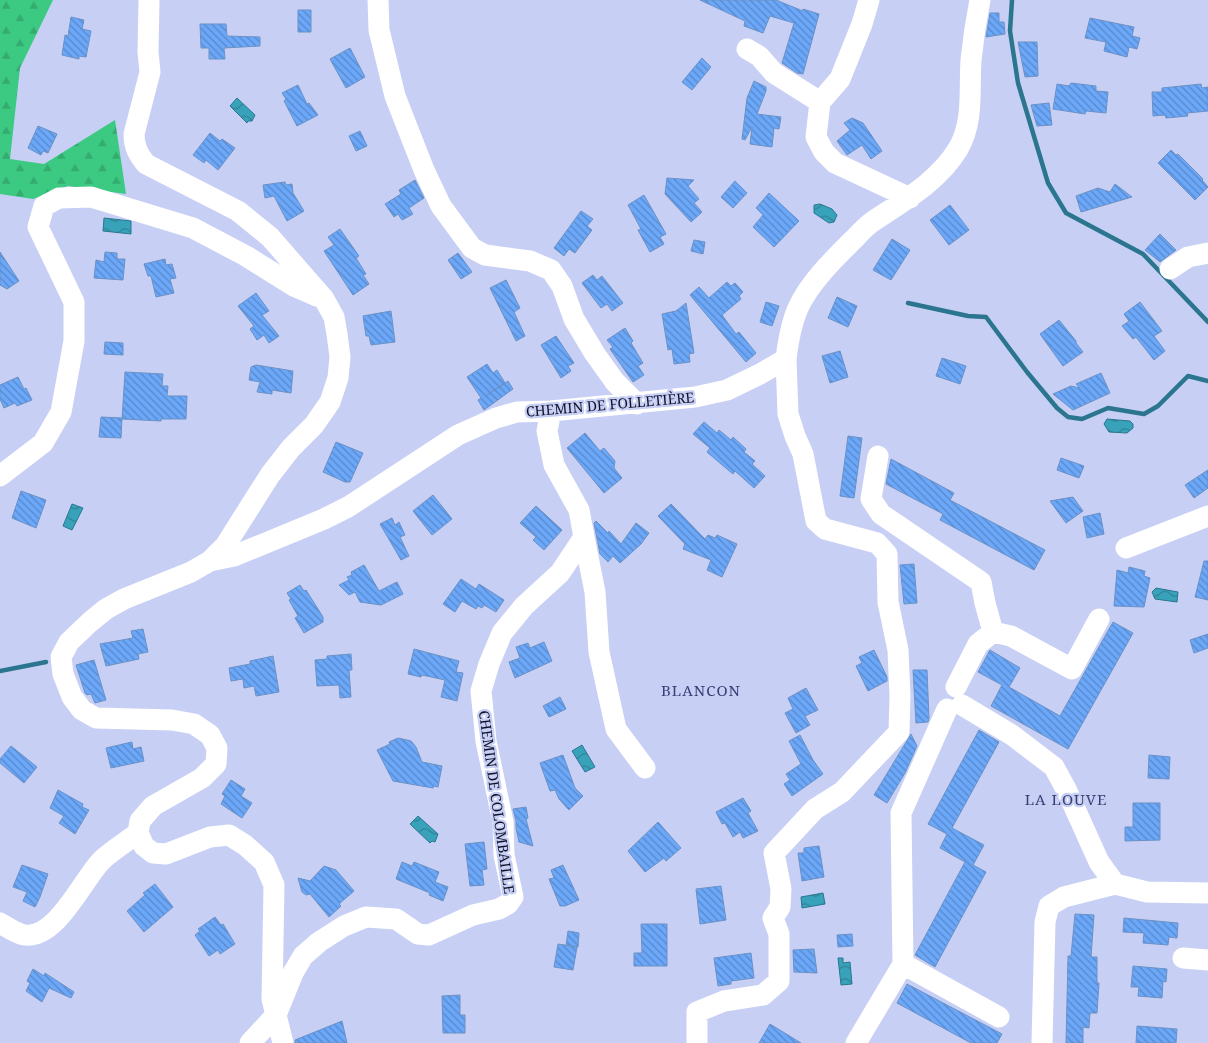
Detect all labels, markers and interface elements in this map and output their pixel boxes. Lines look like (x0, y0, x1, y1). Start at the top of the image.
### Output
street label: CHEMIN DE FOLLETIÈRE (525, 387, 695, 421)
district label: BLANCON (661, 680, 741, 700)
street label: CHEMIN DE COLOMBAILLE (475, 709, 519, 895)
district label: LA LOUVE (1025, 789, 1107, 809)

